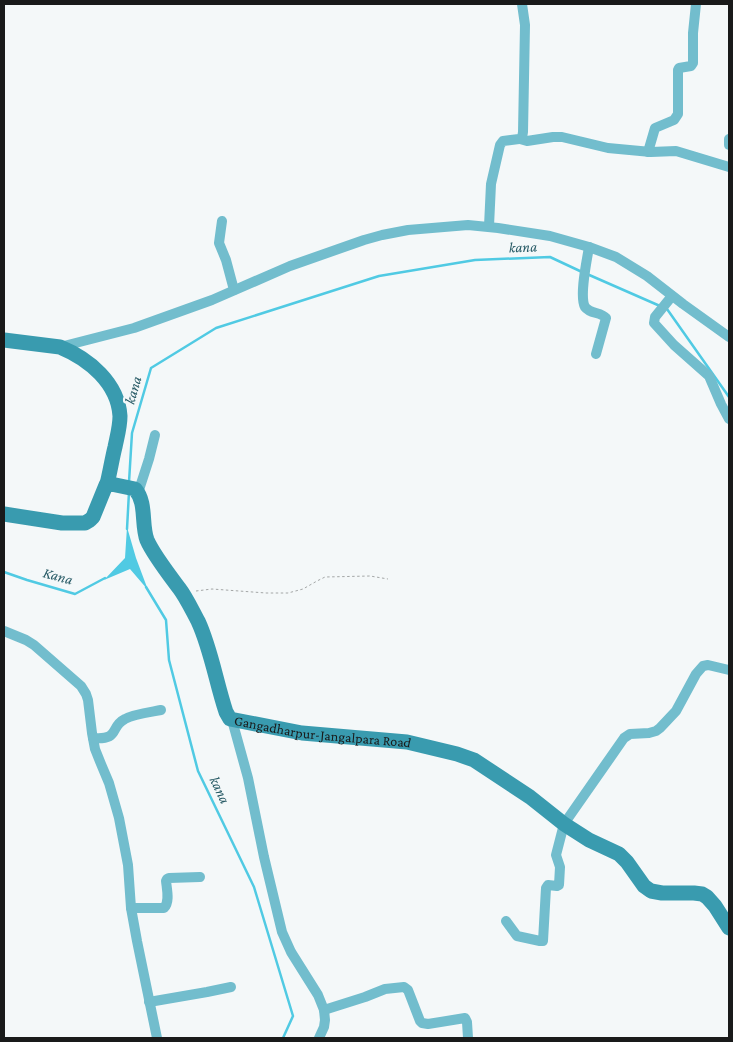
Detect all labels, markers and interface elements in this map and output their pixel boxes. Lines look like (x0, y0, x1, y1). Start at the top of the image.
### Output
water label: kana (509, 239, 537, 255)
water label: kana (121, 374, 145, 406)
water label: Kana (41, 564, 75, 588)
street label: Gangadharpur-Jangalpara Road (233, 712, 414, 751)
water label: kana (207, 774, 233, 806)

